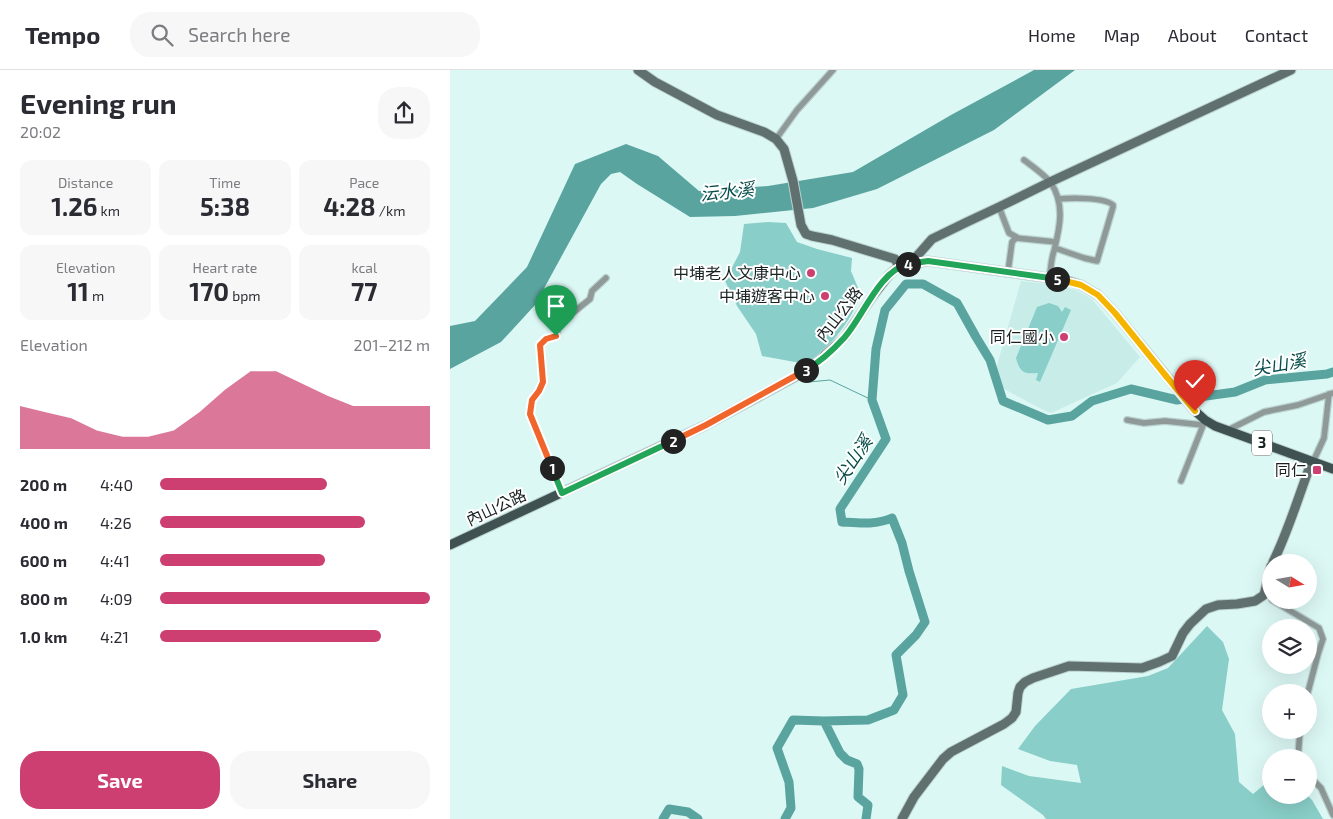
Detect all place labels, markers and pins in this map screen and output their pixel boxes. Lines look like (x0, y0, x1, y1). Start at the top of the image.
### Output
pin: 4 (896, 252, 920, 276)
place label: 中埔老人文康中心 (673, 263, 801, 282)
pin: 5 (1044, 266, 1070, 292)
marker: 中埔老人文康中心 (805, 267, 817, 279)
pin (535, 285, 577, 336)
place label: 中埔遊客中心 (719, 286, 815, 305)
marker: 中埔遊客中心 (819, 290, 831, 302)
place label: 同仁國小 (990, 327, 1054, 346)
marker: 同仁國小 (1058, 331, 1070, 343)
pin: 3 (794, 358, 818, 382)
pin (1174, 360, 1216, 411)
pin: 2 (660, 428, 686, 454)
pin: 1 (540, 456, 564, 480)
place label: 同仁 (1275, 460, 1307, 479)
marker: 同仁 (1311, 464, 1323, 476)

